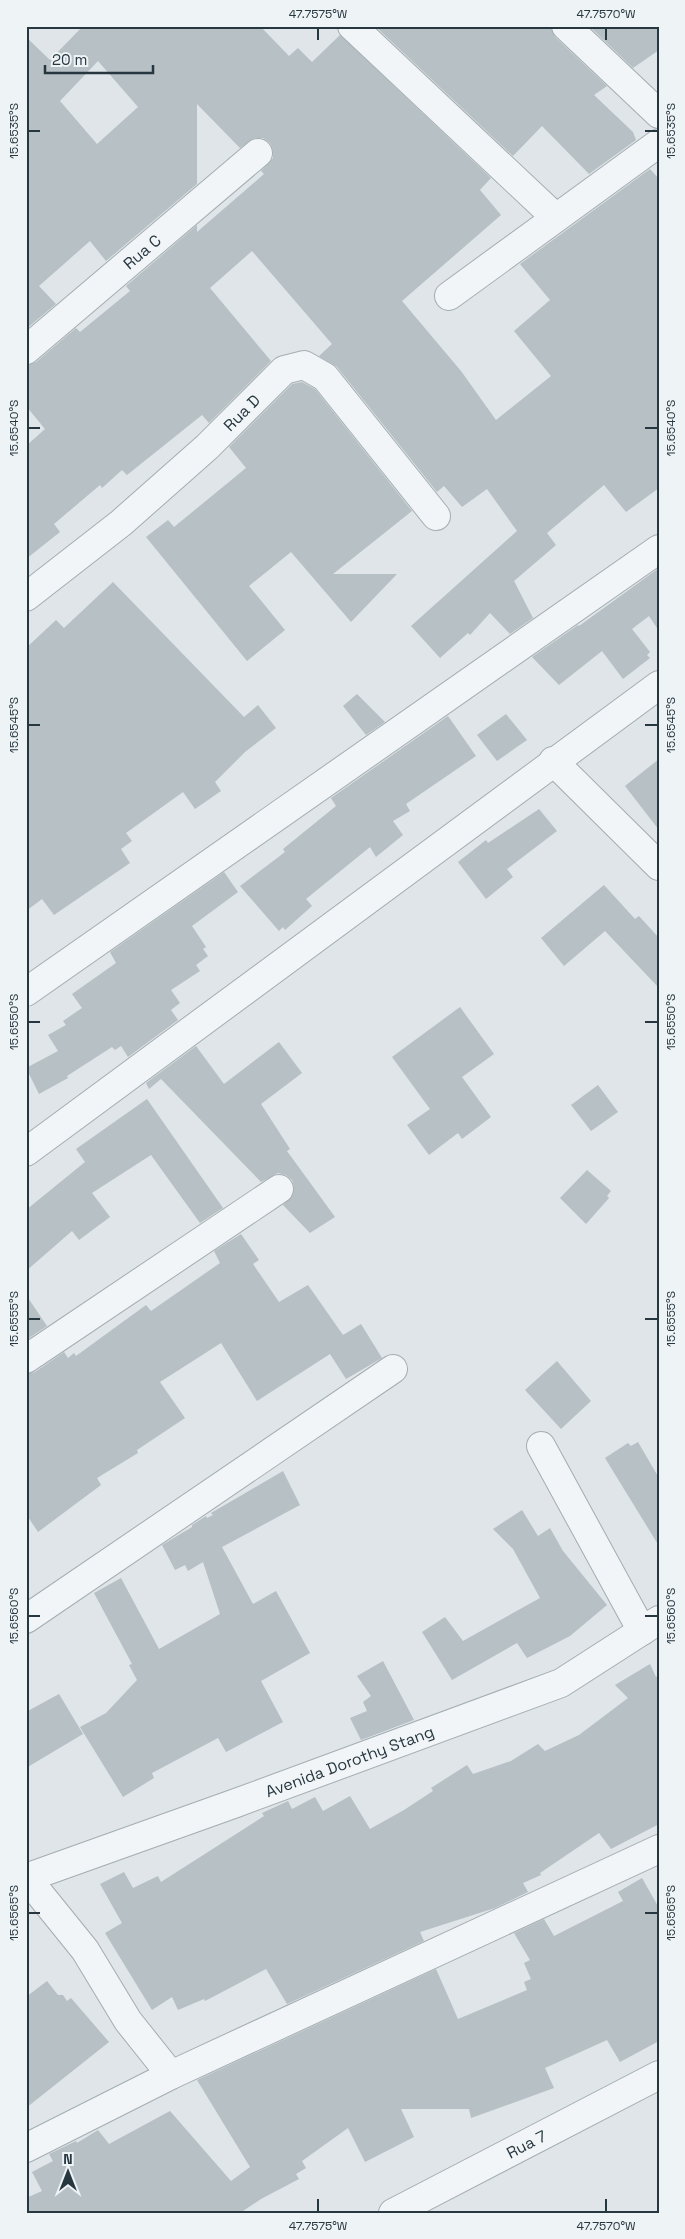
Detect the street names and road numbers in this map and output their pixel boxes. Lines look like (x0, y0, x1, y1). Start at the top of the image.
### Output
street label: Rua C (119, 230, 166, 274)
street label: Rua D (219, 390, 265, 436)
street label: Avenida Dorothy Stang (262, 1721, 437, 1802)
street label: Rua 7 (503, 2125, 550, 2163)

